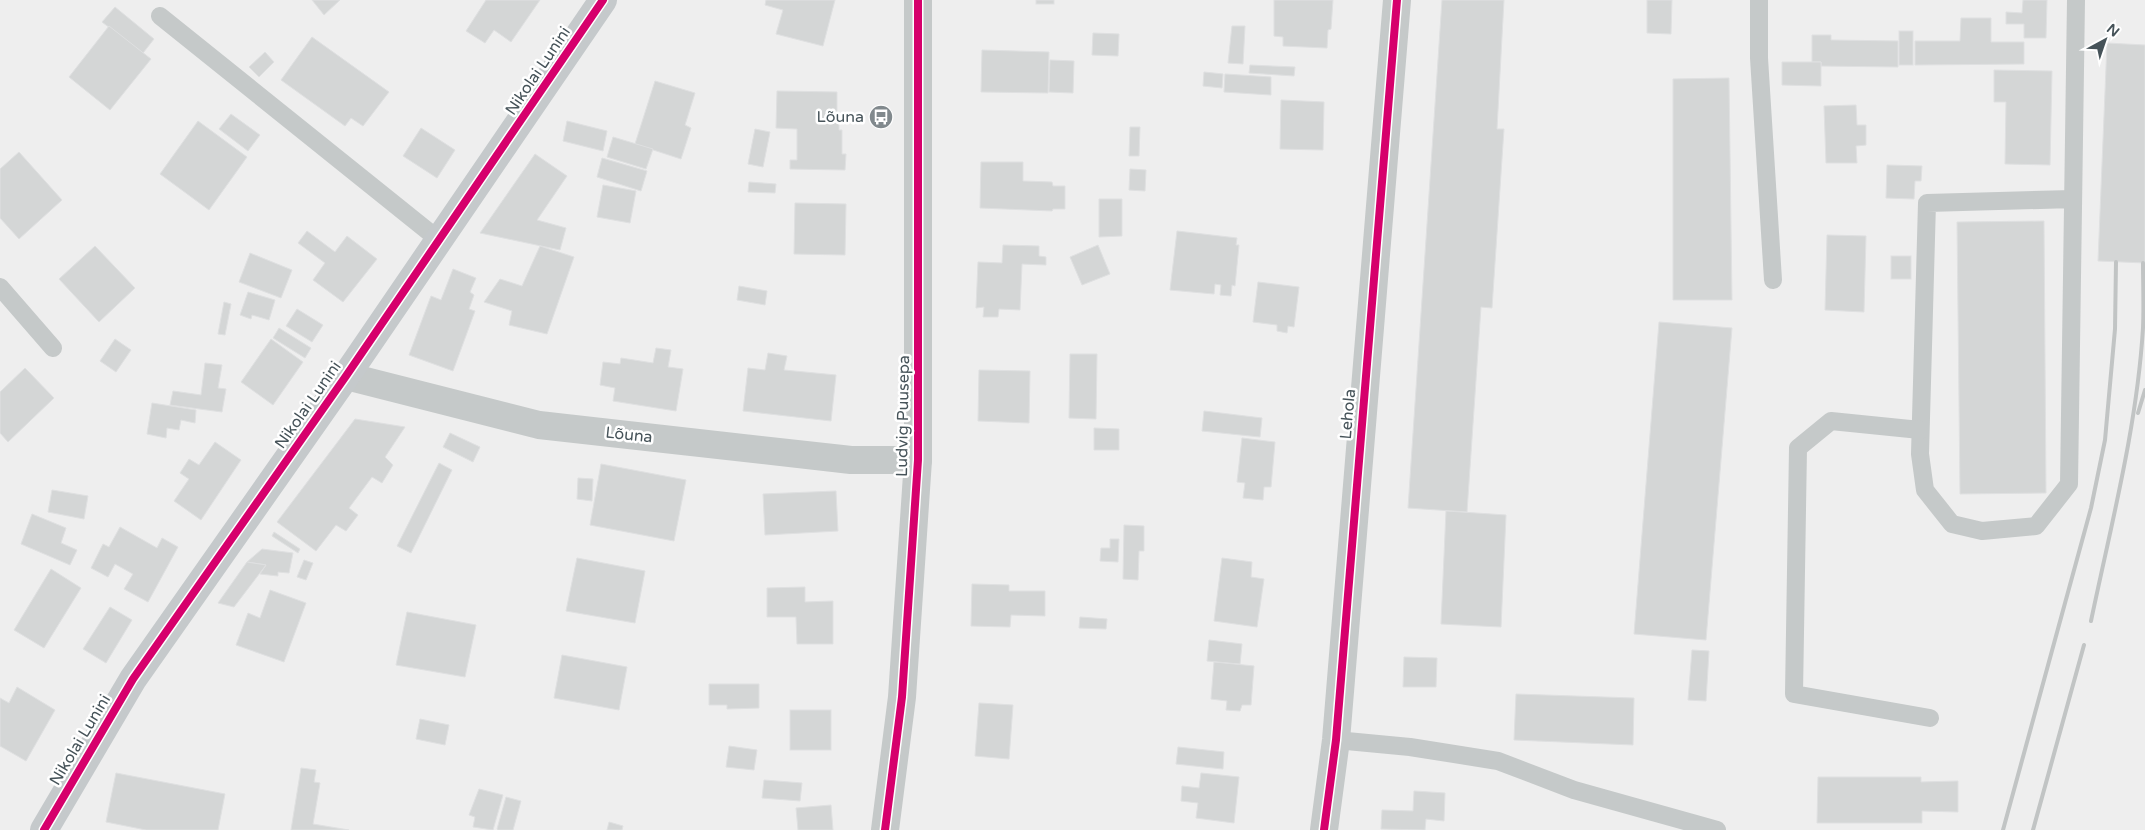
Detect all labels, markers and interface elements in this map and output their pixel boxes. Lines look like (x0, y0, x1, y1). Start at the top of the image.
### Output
north arrow (2080, 15, 2130, 65)
text: N (2103, 20, 2123, 41)
street label: Nikolai Lunini (501, 23, 575, 119)
bus stop icon: Lõuna (868, 104, 894, 130)
place label: Lõuna (817, 107, 864, 127)
street label: Ludvig Puusepa (892, 355, 914, 477)
street label: Nikolai Lunini (270, 357, 346, 453)
street label: Lehola (1336, 388, 1360, 440)
street label: Lõuna (604, 423, 654, 447)
street label: Nikolai Lunini (45, 691, 115, 789)

